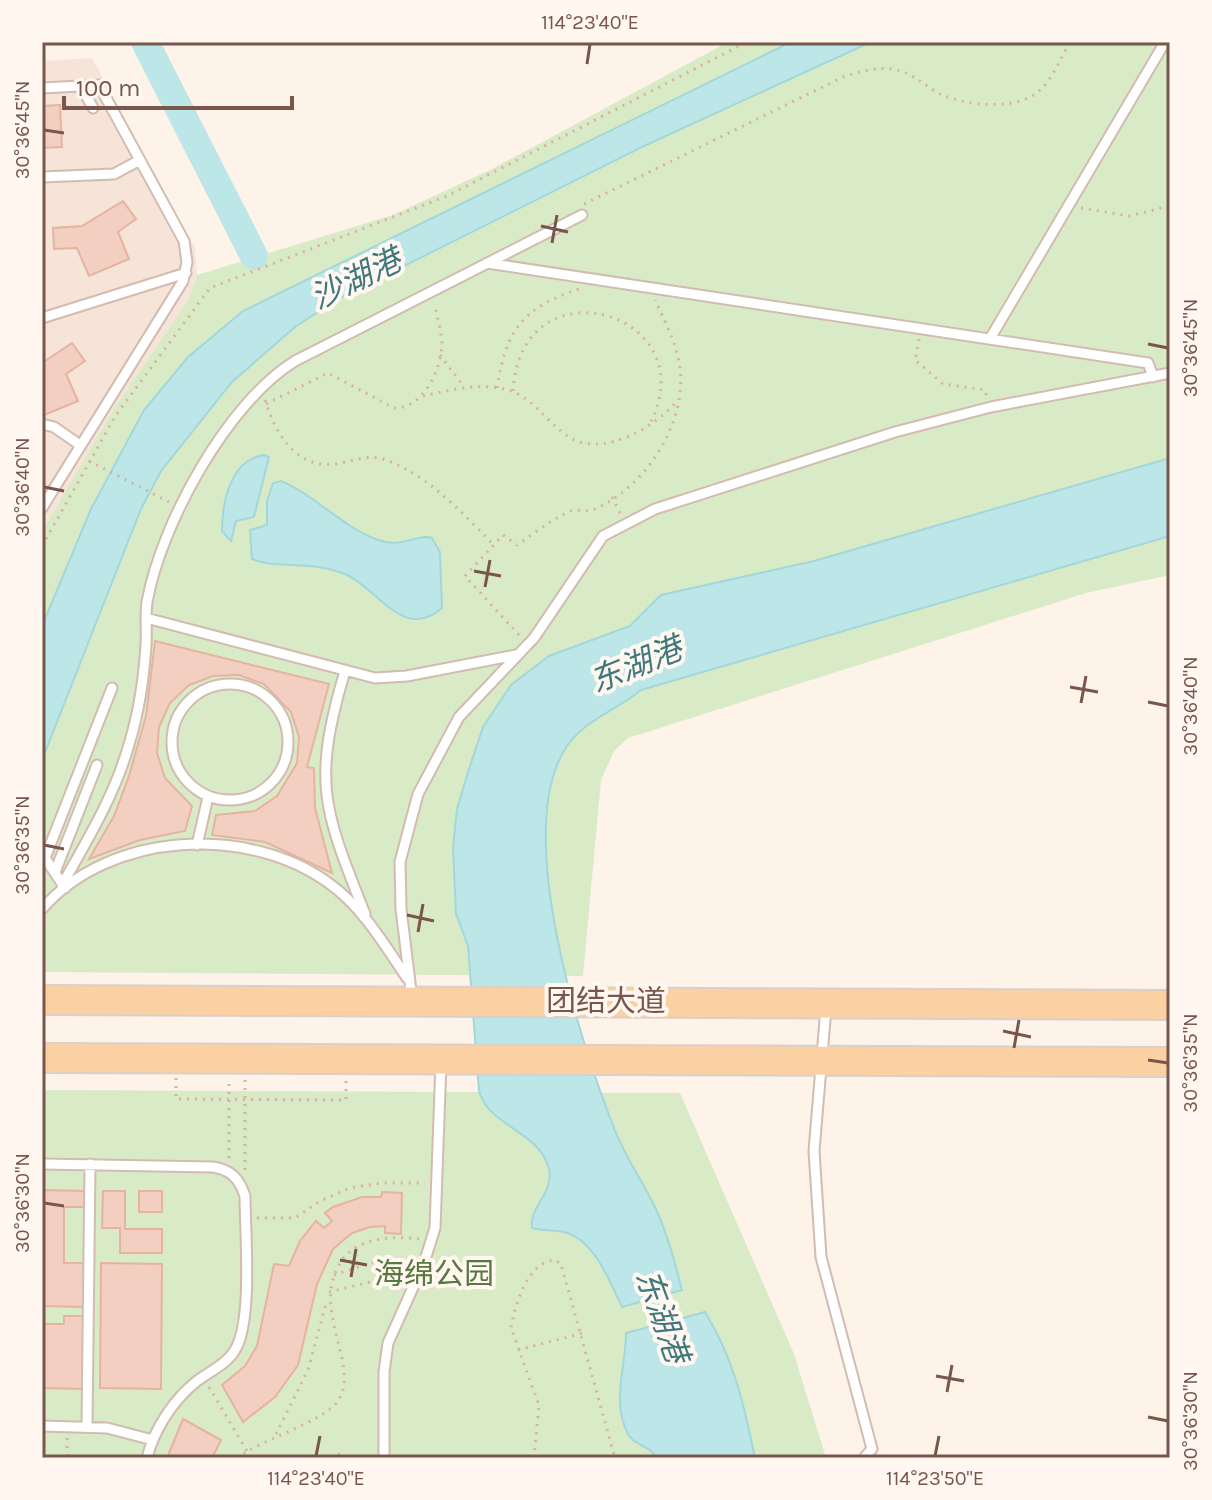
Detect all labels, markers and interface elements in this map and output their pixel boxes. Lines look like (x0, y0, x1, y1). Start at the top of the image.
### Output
text: 114°23'40"E (541, 11, 639, 34)
scale bar (64, 60, 292, 110)
text: 100 m (76, 74, 141, 102)
text: 30°36'45"N (11, 81, 34, 179)
water label: 沙湖港 (305, 240, 411, 317)
text: 30°36'45"N (1179, 299, 1202, 397)
text: 30°36'40"N (11, 437, 34, 537)
water label: 东湖港 (585, 628, 691, 700)
text: 30°36'40"N (1179, 656, 1202, 756)
text: 30°36'35"N (11, 795, 34, 895)
street label: 团结大道 (546, 983, 666, 1019)
text: 30°36'35"N (1179, 1013, 1202, 1113)
text: 30°36'30"N (11, 1153, 34, 1253)
park label: 海绵公园 (374, 1256, 494, 1292)
water label: 东湖港 (628, 1265, 697, 1371)
text: 30°36'30"N (1179, 1371, 1202, 1471)
text: 114°23'40"E (267, 1467, 365, 1490)
text: 114°23'50"E (886, 1467, 984, 1490)

